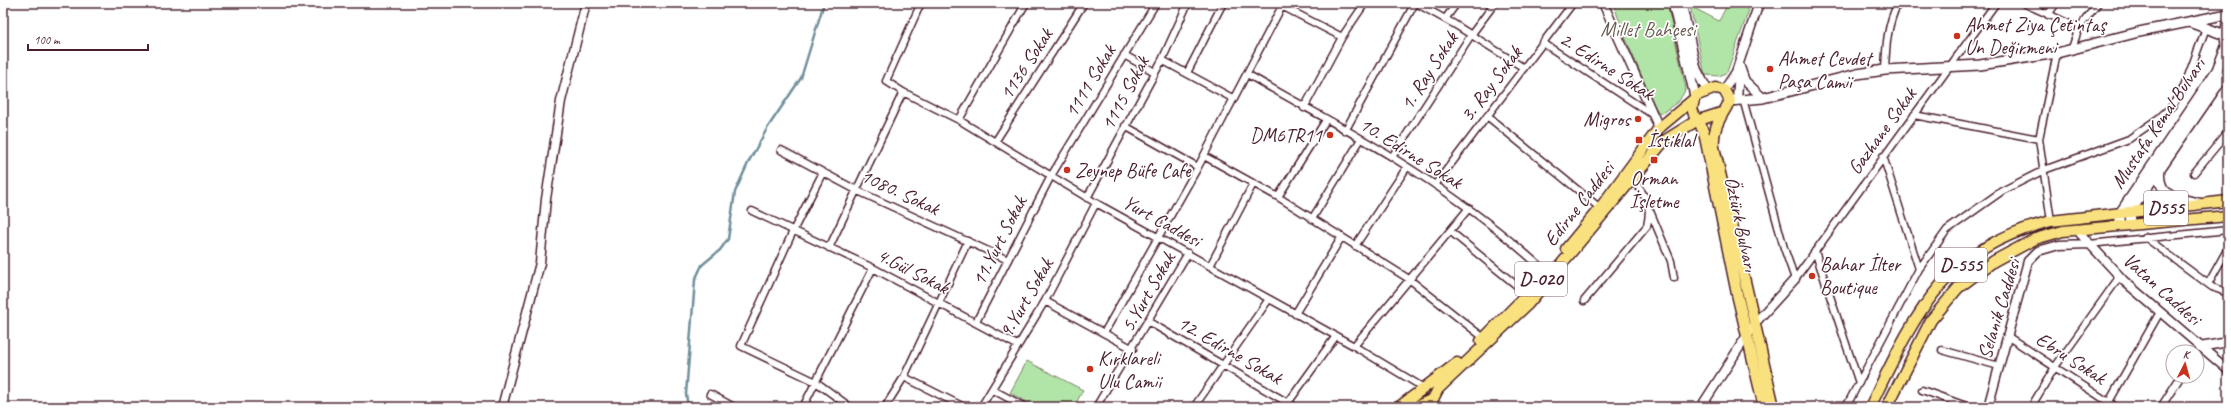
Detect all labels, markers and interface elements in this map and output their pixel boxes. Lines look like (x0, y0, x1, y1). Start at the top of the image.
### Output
place label: Ahmet Ziya Çetintaş Un Değirmeni (1965, 12, 2108, 60)
park label: Millet Bahçesi (1600, 17, 1698, 42)
street label: 1136 Sokak (994, 22, 1059, 104)
scale bar (28, 26, 148, 52)
street label: 1. Ray Sokak (1395, 26, 1464, 115)
street label: 2. Edirne Sokak (1555, 26, 1660, 107)
marker: Ahmet Ziya Çetintaş Un Değirmeni (1952, 31, 1962, 41)
text: 100 m (34, 32, 61, 48)
street label: 1111 Sokak (1059, 39, 1122, 122)
street label: 3. Ray Sokak (1455, 40, 1528, 127)
place label: Ahmet Cevdet Paşa Camii (1778, 46, 1874, 94)
street label: 1115 Sokak (1095, 50, 1156, 134)
street label: Mustafa Kemal Bulvarı (2105, 52, 2212, 193)
marker: Ahmet Cevdet Paşa Camii (1765, 64, 1775, 74)
street label: Gazhane Sokak (1842, 81, 1923, 179)
place label: Migros (1583, 107, 1632, 132)
street label: 10. Edirne Sokak (1355, 111, 1469, 195)
marker: Migros (1633, 114, 1643, 124)
place label: DM6TR11 (1250, 123, 1323, 148)
place label: İstiklal (1647, 128, 1698, 153)
marker: DM6TR11 (1325, 130, 1335, 140)
marker: İstiklal (1634, 135, 1644, 145)
street label: Edirne Caddesi (1538, 155, 1621, 251)
marker: Orman İşletme (1649, 155, 1659, 165)
place label: Zeynep Büfe Cafe (1075, 158, 1192, 183)
street label: 1080. Sokak (857, 163, 945, 222)
marker: Zeynep Büfe Cafe (1062, 165, 1072, 175)
place label: Orman İşletme (1629, 166, 1680, 214)
street label: Öztürk Bulvarı (1719, 174, 1764, 275)
street label: Yurt Caddesi (1119, 189, 1207, 254)
street label: 11.Yurt Sokak (966, 191, 1033, 290)
road number: D555 (2144, 191, 2188, 225)
street label: 4.Gül Sokak (873, 242, 955, 301)
street label: 5.Yurt Sokak (1115, 246, 1182, 336)
street label: Vatan Caddesi (2118, 247, 2208, 332)
road number: D-555 (1935, 248, 1987, 282)
street label: 9.Yurt Sokak (993, 252, 1060, 342)
place label: Bahar İlter Boutique (1820, 252, 1902, 300)
street label: Selanik Caddesi (1972, 254, 2027, 362)
road number: D-020 (1515, 262, 1567, 296)
marker: Bahar İlter Boutique (1807, 271, 1817, 281)
street label: 12. Edirne Sokak (1173, 310, 1288, 391)
street label: Ebru Sokak (2031, 326, 2112, 391)
north arrow (2165, 344, 2205, 384)
place label: Kırklareli Ulu Camii (1098, 346, 1163, 394)
text: K (2183, 347, 2192, 362)
marker: Kırklareli Ulu Camii (1085, 364, 1095, 374)

